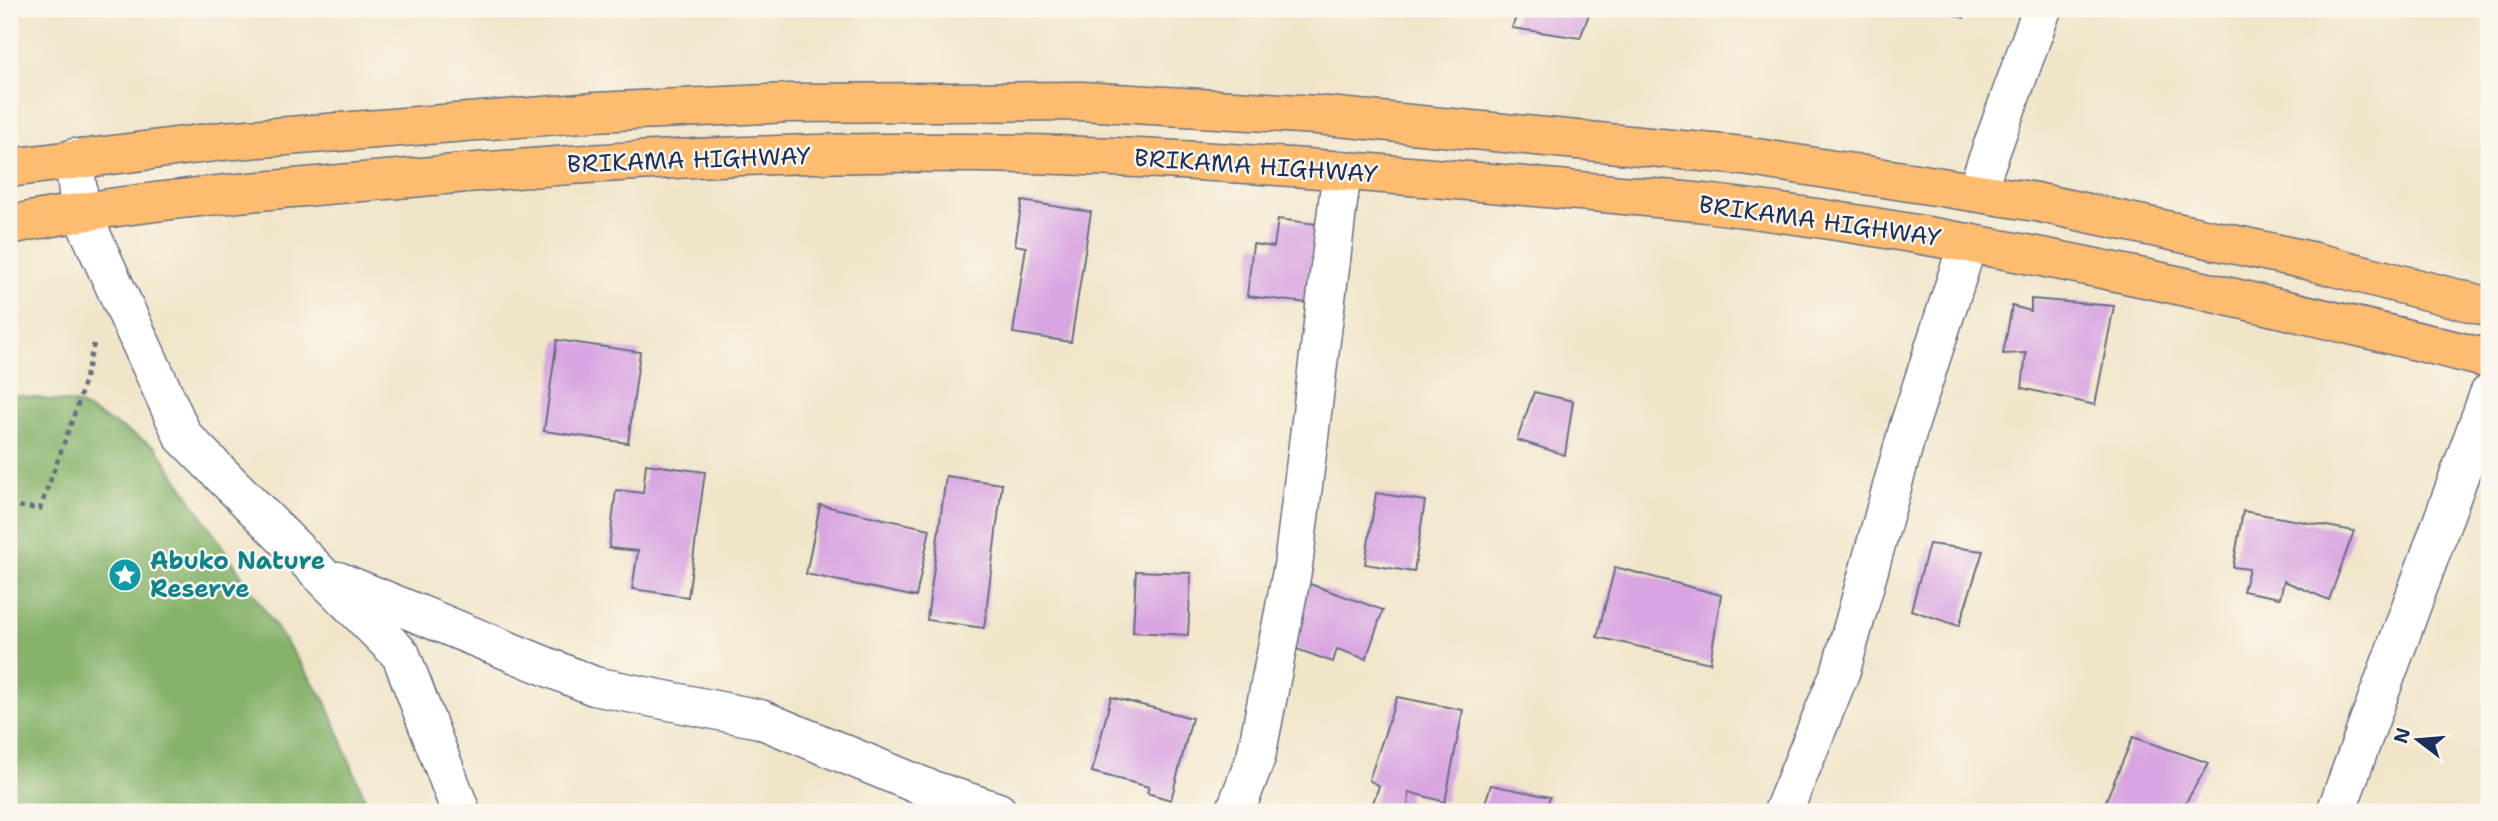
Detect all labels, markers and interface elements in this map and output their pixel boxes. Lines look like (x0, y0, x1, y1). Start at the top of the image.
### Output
street label: BRIKAMA HIGHWAY (566, 140, 812, 180)
street label: BRIKAMA HIGHWAY (1133, 142, 1379, 191)
street label: BRIKAMA HIGHWAY (1697, 188, 1944, 254)
place label: Abuko Nature Reserve (150, 545, 325, 605)
place icon: Abuko Nature Reserve (106, 556, 144, 594)
north arrow (2382, 706, 2452, 776)
text: N (2388, 725, 2416, 746)

